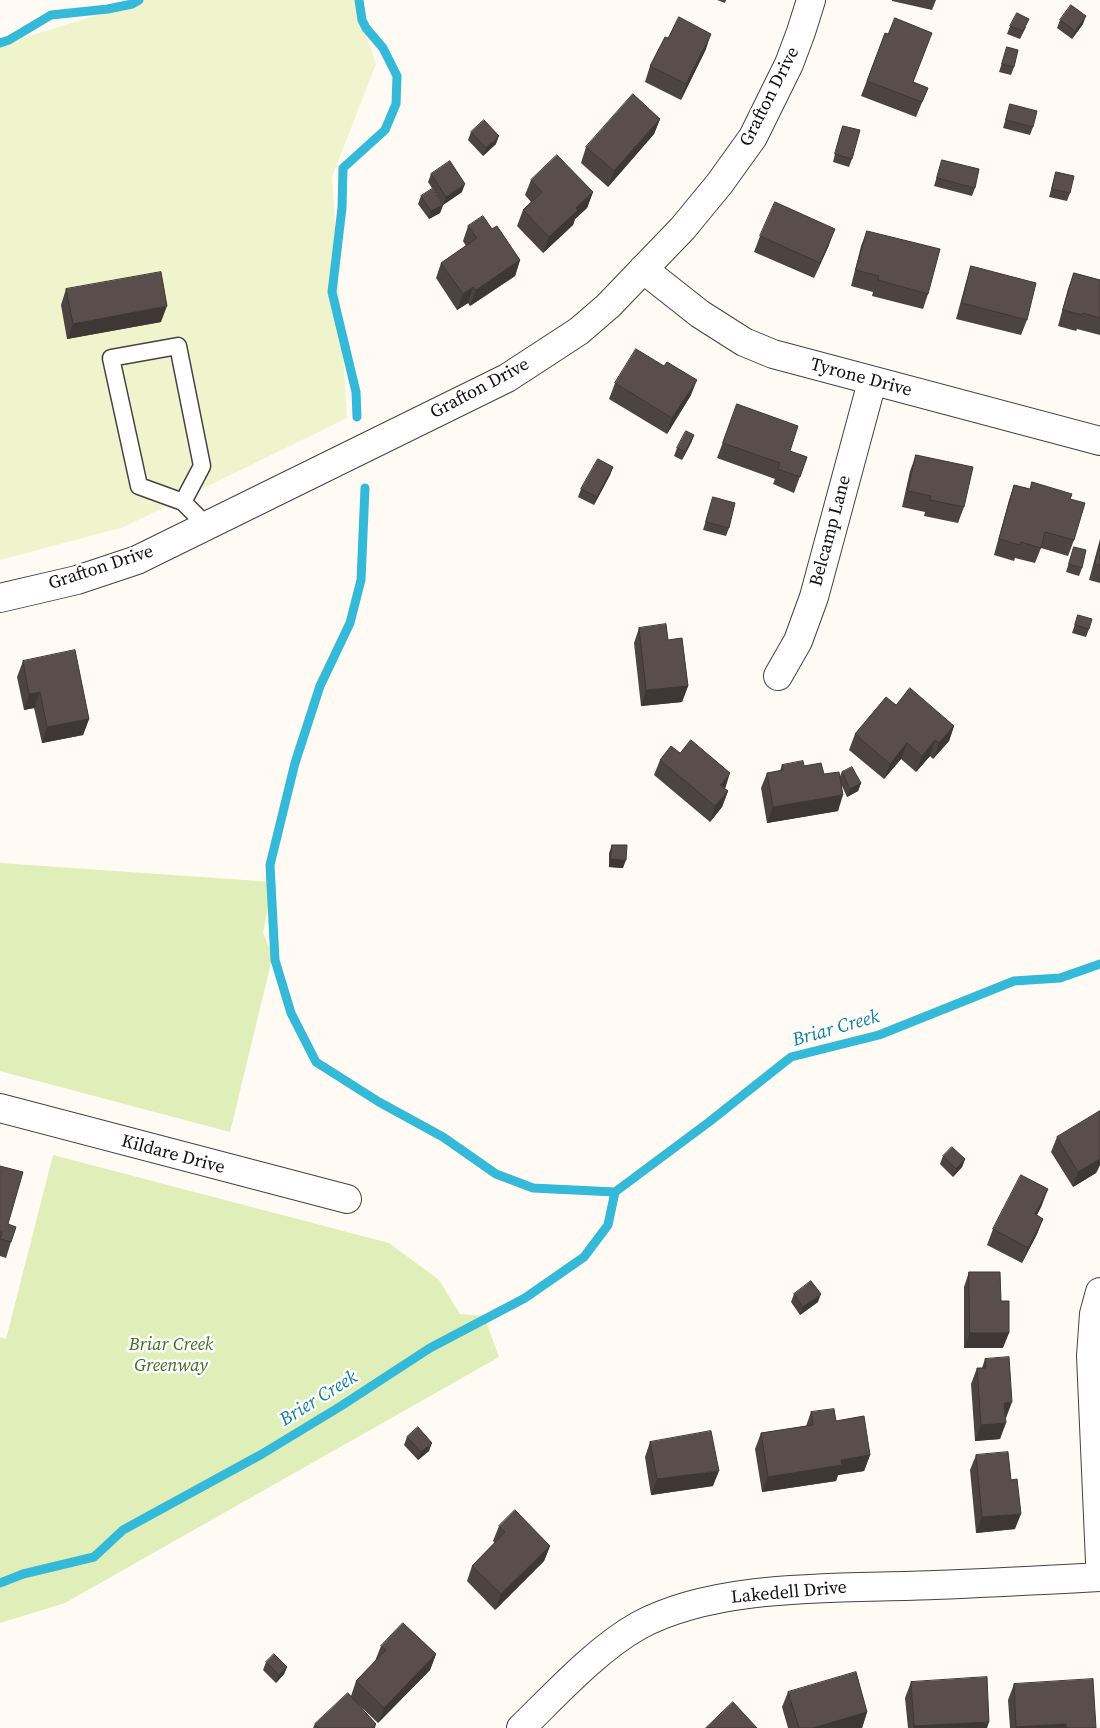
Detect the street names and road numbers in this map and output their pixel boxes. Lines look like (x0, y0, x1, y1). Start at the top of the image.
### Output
street label: Grafton Drive (736, 44, 804, 150)
street label: Grafton Drive (427, 354, 533, 424)
street label: Tyrone Drive (808, 354, 914, 402)
street label: Belcamp Lane (806, 473, 856, 589)
street label: Grafton Drive (46, 541, 156, 595)
street label: Kildare Drive (119, 1131, 227, 1179)
street label: Lakedell Drive (730, 1577, 848, 1609)

